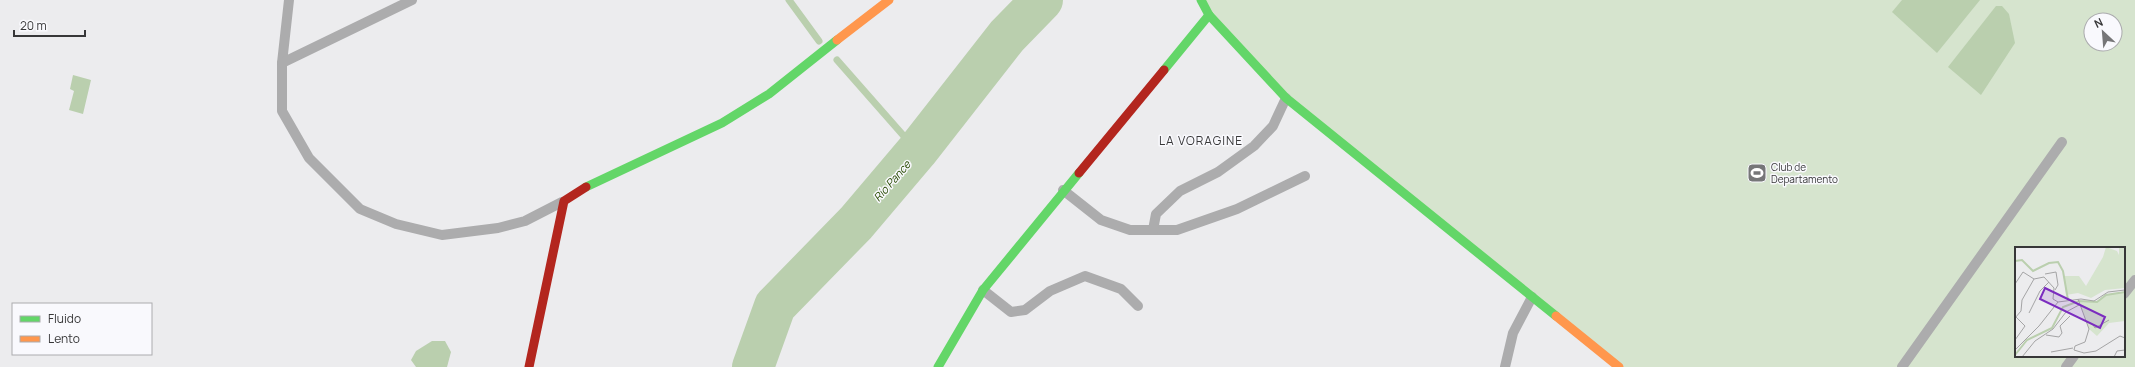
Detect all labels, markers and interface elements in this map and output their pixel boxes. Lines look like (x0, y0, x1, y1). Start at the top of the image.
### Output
scale bar (14, 12, 85, 38)
north arrow (2083, 12, 2123, 52)
text: N (2092, 14, 2105, 31)
text: 20 m (20, 17, 47, 34)
district label: LA VORAGINE (1159, 132, 1243, 149)
water label: Río Pance (870, 157, 914, 204)
place label: Club de Departamento (1771, 160, 1838, 186)
sports icon: Club de Departamento (1746, 162, 1768, 184)
inset map (2015, 247, 2125, 357)
legend (12, 303, 152, 355)
text: Fluido (48, 310, 81, 327)
text: Lento (48, 330, 80, 347)

